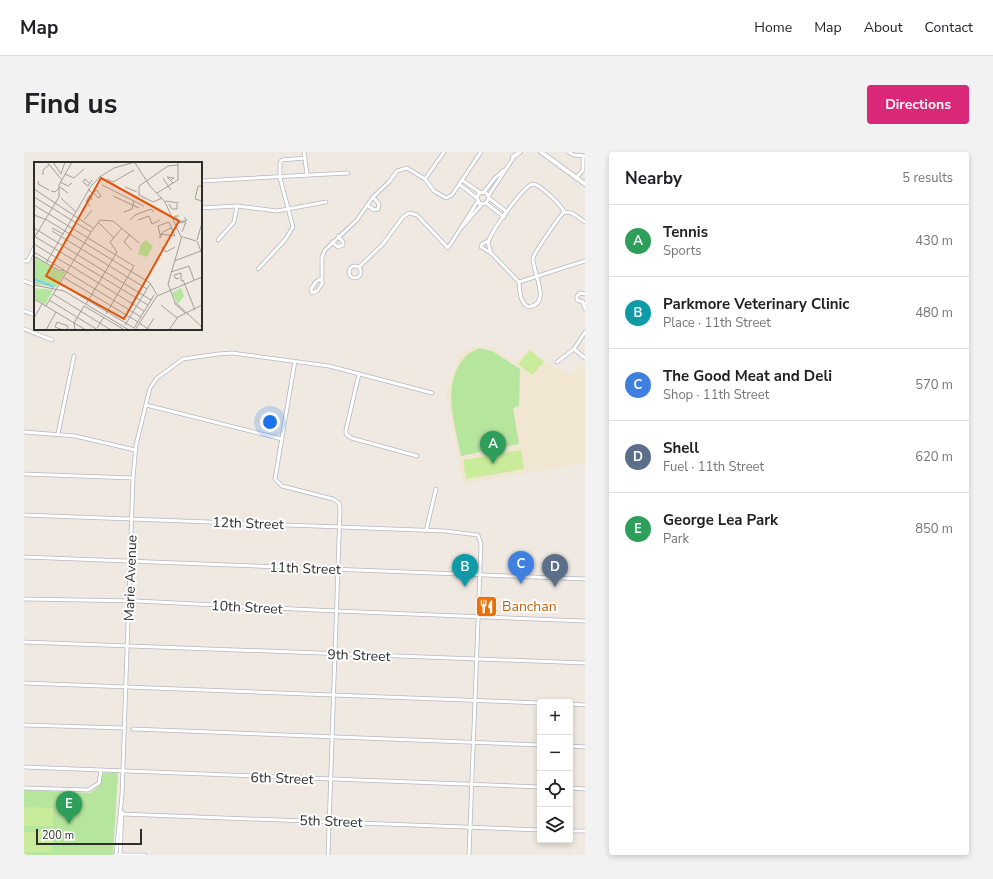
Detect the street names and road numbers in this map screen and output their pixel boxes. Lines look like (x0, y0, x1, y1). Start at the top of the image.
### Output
street label: 12th Street (212, 513, 284, 534)
street label: Marie Avenue (119, 535, 142, 621)
street label: 11th Street (269, 558, 341, 579)
street label: 10th Street (211, 596, 283, 619)
street label: 9th Street (327, 645, 391, 666)
street label: 6th Street (250, 768, 314, 789)
street label: 5th Street (299, 811, 363, 832)

